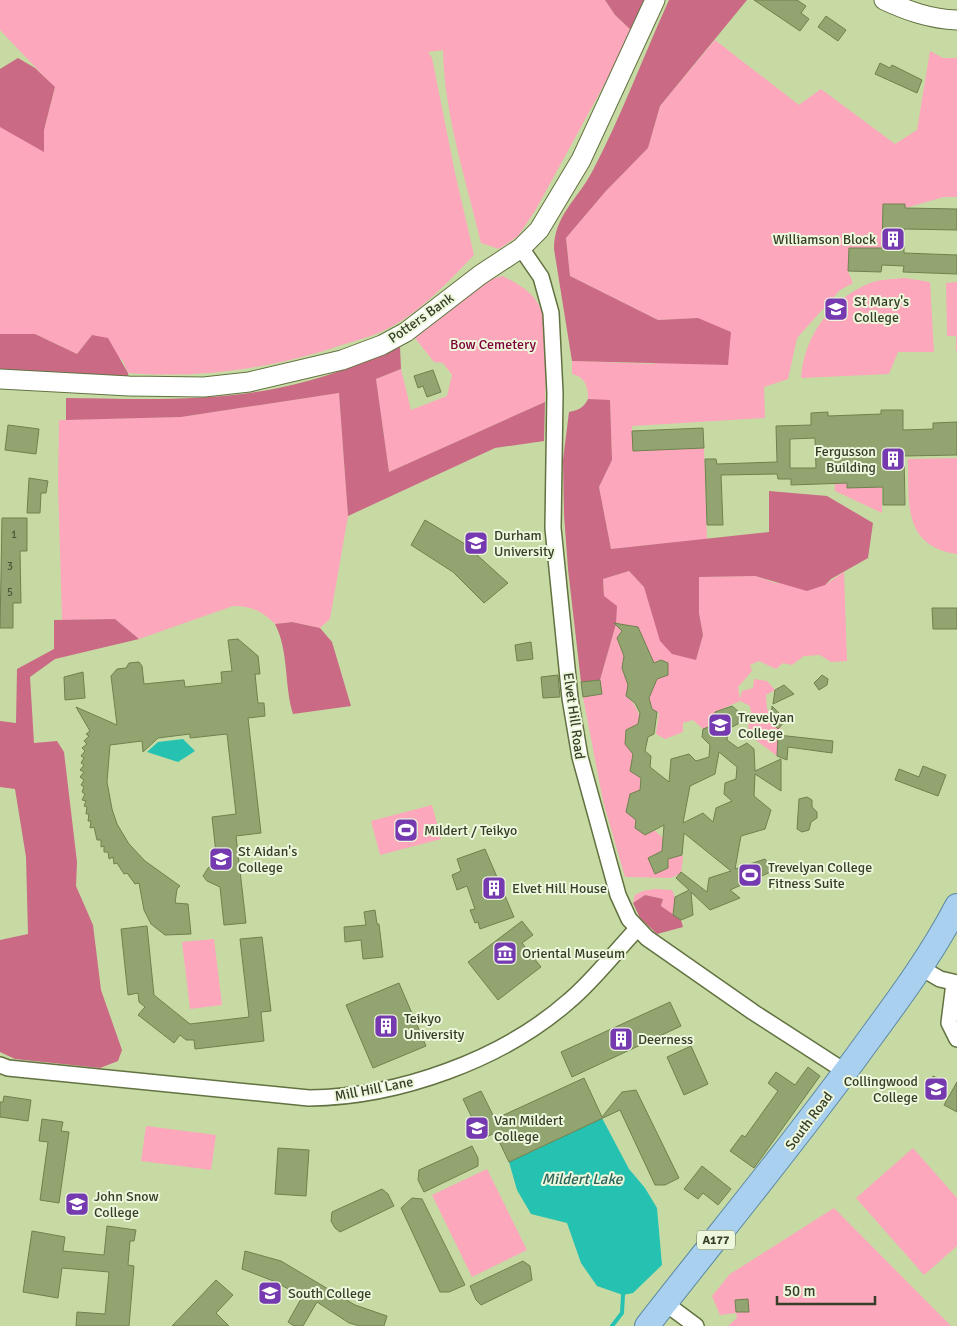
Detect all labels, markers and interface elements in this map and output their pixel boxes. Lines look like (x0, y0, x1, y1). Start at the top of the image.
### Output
building icon: Williamson Block (880, 226, 906, 252)
place label: Williamson Block (773, 231, 876, 248)
street label: Potters Bank (385, 289, 457, 347)
place label: St Mary's College (854, 293, 909, 326)
school or university icon: St Mary's College (823, 296, 849, 322)
park label: Bow Cemetery (450, 336, 537, 353)
place label: Fergusson Building (815, 443, 876, 476)
building icon: Fergusson Building (880, 446, 906, 472)
place label: Durham University (494, 527, 555, 560)
house number: 1 (11, 528, 17, 541)
school or university icon: Durham University (463, 530, 489, 556)
house number: 3 (7, 560, 13, 573)
house number: 5 (7, 586, 13, 599)
street label: Elvet Hill Road (559, 672, 589, 760)
place label: Trevelyan College (738, 709, 794, 742)
school or university icon: Trevelyan College (707, 712, 733, 738)
sports icon: Mildert / Teikyo (393, 817, 419, 843)
place label: Mildert / Teikyo (424, 822, 517, 839)
place label: St Aidan's College (238, 843, 297, 876)
school or university icon: St Aidan's College (208, 846, 234, 872)
place label: Trevelyan College Fitness Suite (768, 859, 872, 892)
sports icon: Trevelyan College Fitness Suite (737, 862, 763, 888)
building icon: Elvet Hill House (481, 875, 507, 901)
place label: Elvet Hill House (512, 880, 607, 897)
museum icon: Oriental Museum (492, 940, 518, 966)
place label: Oriental Museum (522, 945, 625, 962)
place label: Teikyo University (404, 1010, 465, 1043)
building icon: Teikyo University (373, 1013, 399, 1039)
building icon: Deerness (608, 1026, 634, 1052)
place label: Deerness (638, 1031, 693, 1048)
street label: Mill Hill Lane (333, 1073, 415, 1105)
place label: Collingwood College (844, 1073, 918, 1106)
school or university icon: Collingwood College (923, 1076, 949, 1102)
street label: South Road (782, 1089, 836, 1153)
place label: Van Mildert College (494, 1112, 563, 1145)
school or university icon: Van Mildert College (464, 1115, 490, 1141)
water label: Mildert Lake (542, 1170, 624, 1188)
place label: John Snow College (94, 1188, 159, 1221)
school or university icon: John Snow College (64, 1191, 90, 1217)
road number: A177 (697, 1230, 735, 1250)
scale bar (777, 1274, 874, 1306)
school or university icon: South College (257, 1280, 283, 1306)
text: 50 m (784, 1282, 815, 1300)
place label: South College (288, 1285, 371, 1302)

